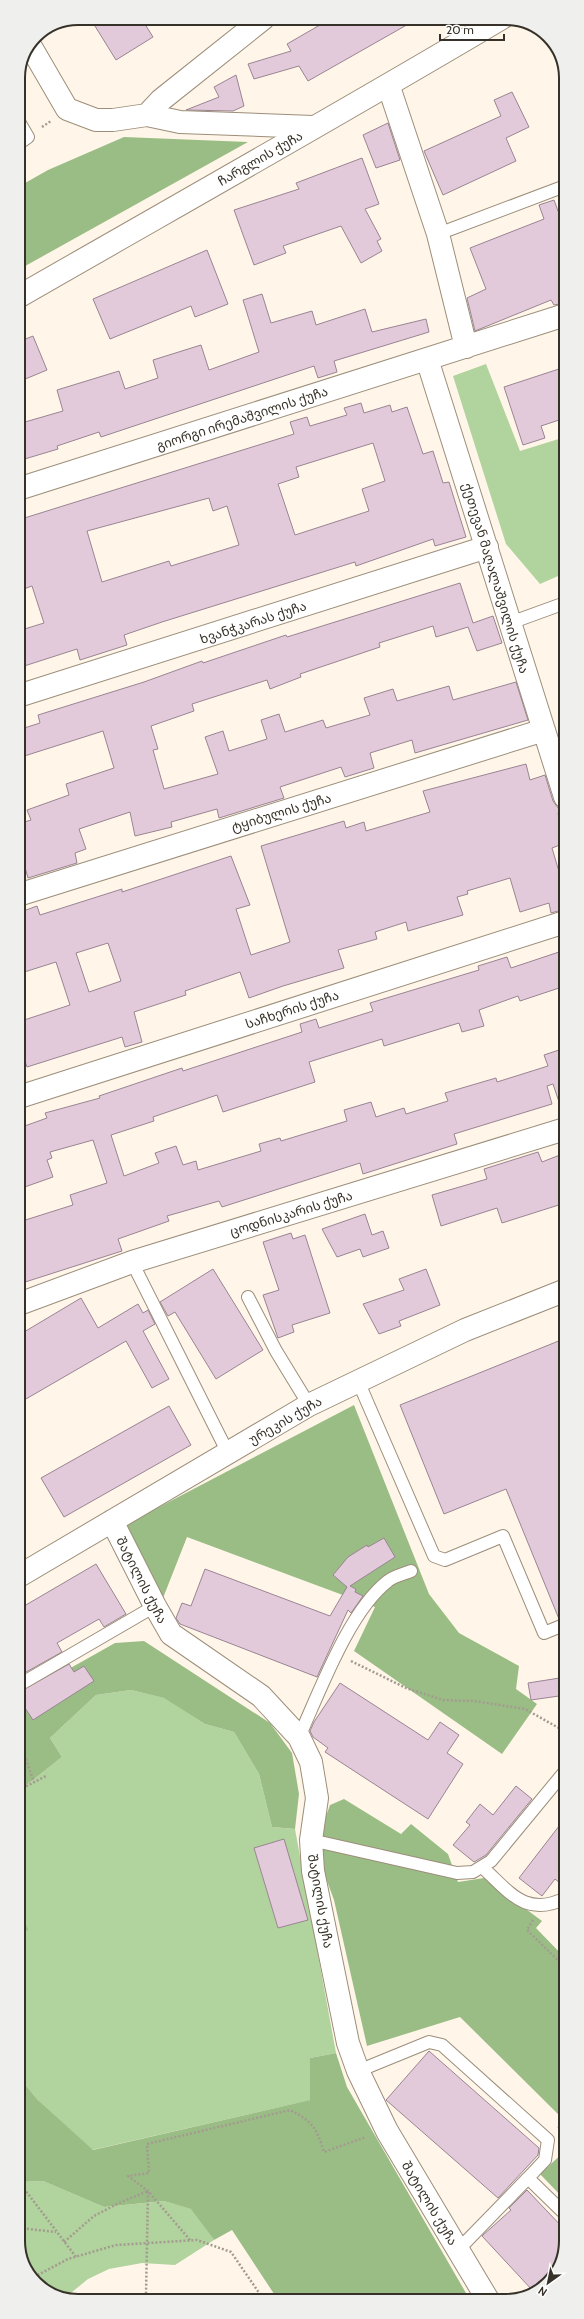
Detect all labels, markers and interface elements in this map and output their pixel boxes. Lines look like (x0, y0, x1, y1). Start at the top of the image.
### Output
scale bar (440, 16, 504, 42)
text: 20 m (446, 22, 474, 37)
street label: ჩარგლის ქუჩა (215, 127, 306, 190)
street label: გიორგი ირემაშვილის ქუჩა (154, 383, 330, 454)
street label: ქეთევან მაღალაშვილის ქუჩა (458, 481, 533, 676)
street label: ხვანჭკარას ქუჩა (198, 597, 308, 647)
street label: ტყიბულის ქუჩა (229, 789, 333, 836)
street label: საჩხერის ქუჩა (243, 986, 341, 1032)
street label: ცოდნისკარის ქუჩა (228, 1187, 354, 1240)
street label: ურეკის ქუჩა (246, 1393, 324, 1447)
street label: შატილის ქუჩა (112, 1534, 171, 1627)
street label: შატილის ქუჩა (304, 1853, 337, 1949)
street label: შატილის ქუჩა (398, 2158, 461, 2248)
north arrow (528, 2263, 568, 2303)
text: N (535, 2283, 550, 2299)

